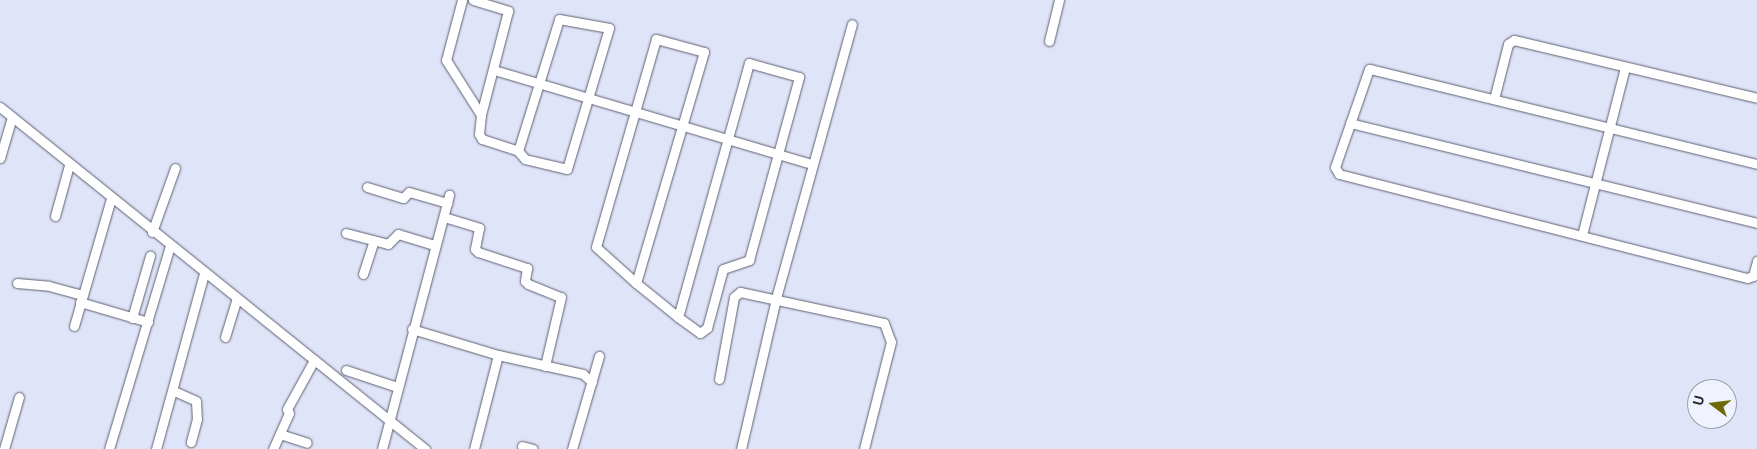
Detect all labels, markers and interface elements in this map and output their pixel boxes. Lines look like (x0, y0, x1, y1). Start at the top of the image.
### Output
north arrow (1687, 379, 1737, 429)
text: U (1689, 394, 1708, 407)

